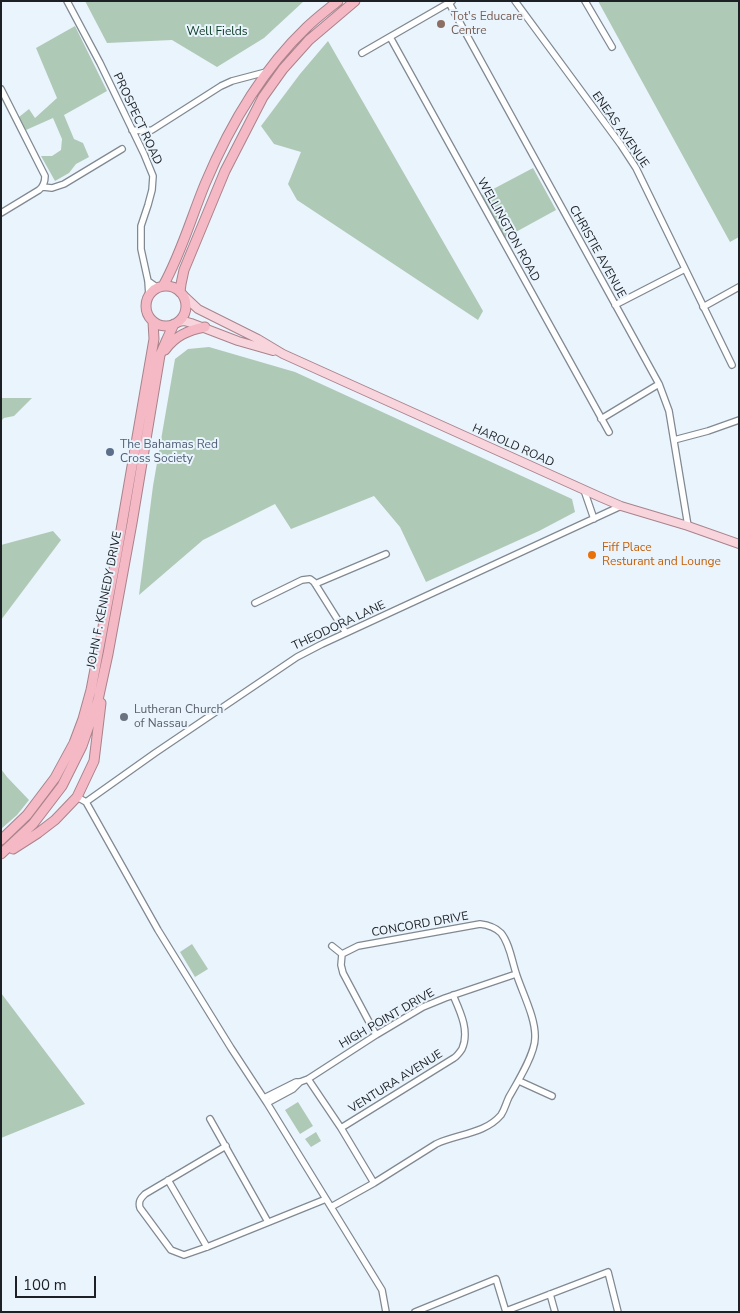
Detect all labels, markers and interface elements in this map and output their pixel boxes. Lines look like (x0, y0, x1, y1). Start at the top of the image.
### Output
place label: Tot's Educare Centre (451, 10, 523, 38)
marker: Tot's Educare Centre (435, 18, 447, 30)
park label: Well Fields (186, 25, 248, 39)
street label: PROSPECT ROAD (109, 71, 165, 167)
street label: ENEAS AVENUE (588, 89, 652, 171)
street label: WELLINGTON ROAD (474, 176, 542, 284)
street label: CHRISTIE AVENUE (566, 203, 628, 301)
street label: HAROLD ROAD (470, 421, 556, 471)
place label: The Bahamas Red Cross Society (120, 438, 218, 466)
marker: The Bahamas Red Cross Society (104, 446, 116, 458)
street label: JOHN F. KENNEDY DRIVE (85, 530, 125, 670)
place label: Fiff Place Resturant and Lounge (602, 541, 721, 569)
marker: Fiff Place Resturant and Lounge (586, 549, 598, 561)
street label: THEODORA LANE (290, 598, 388, 654)
place label: Lutheran Church of Nassau (134, 703, 223, 731)
marker: Lutheran Church of Nassau (118, 711, 130, 723)
street label: CONCORD DRIVE (370, 909, 470, 941)
street label: HIGH POINT DRIVE (337, 986, 437, 1052)
street label: VENTURA AVENUE (346, 1047, 446, 1117)
scale bar (18, 1266, 99, 1298)
text: 100 m (23, 1275, 67, 1295)

